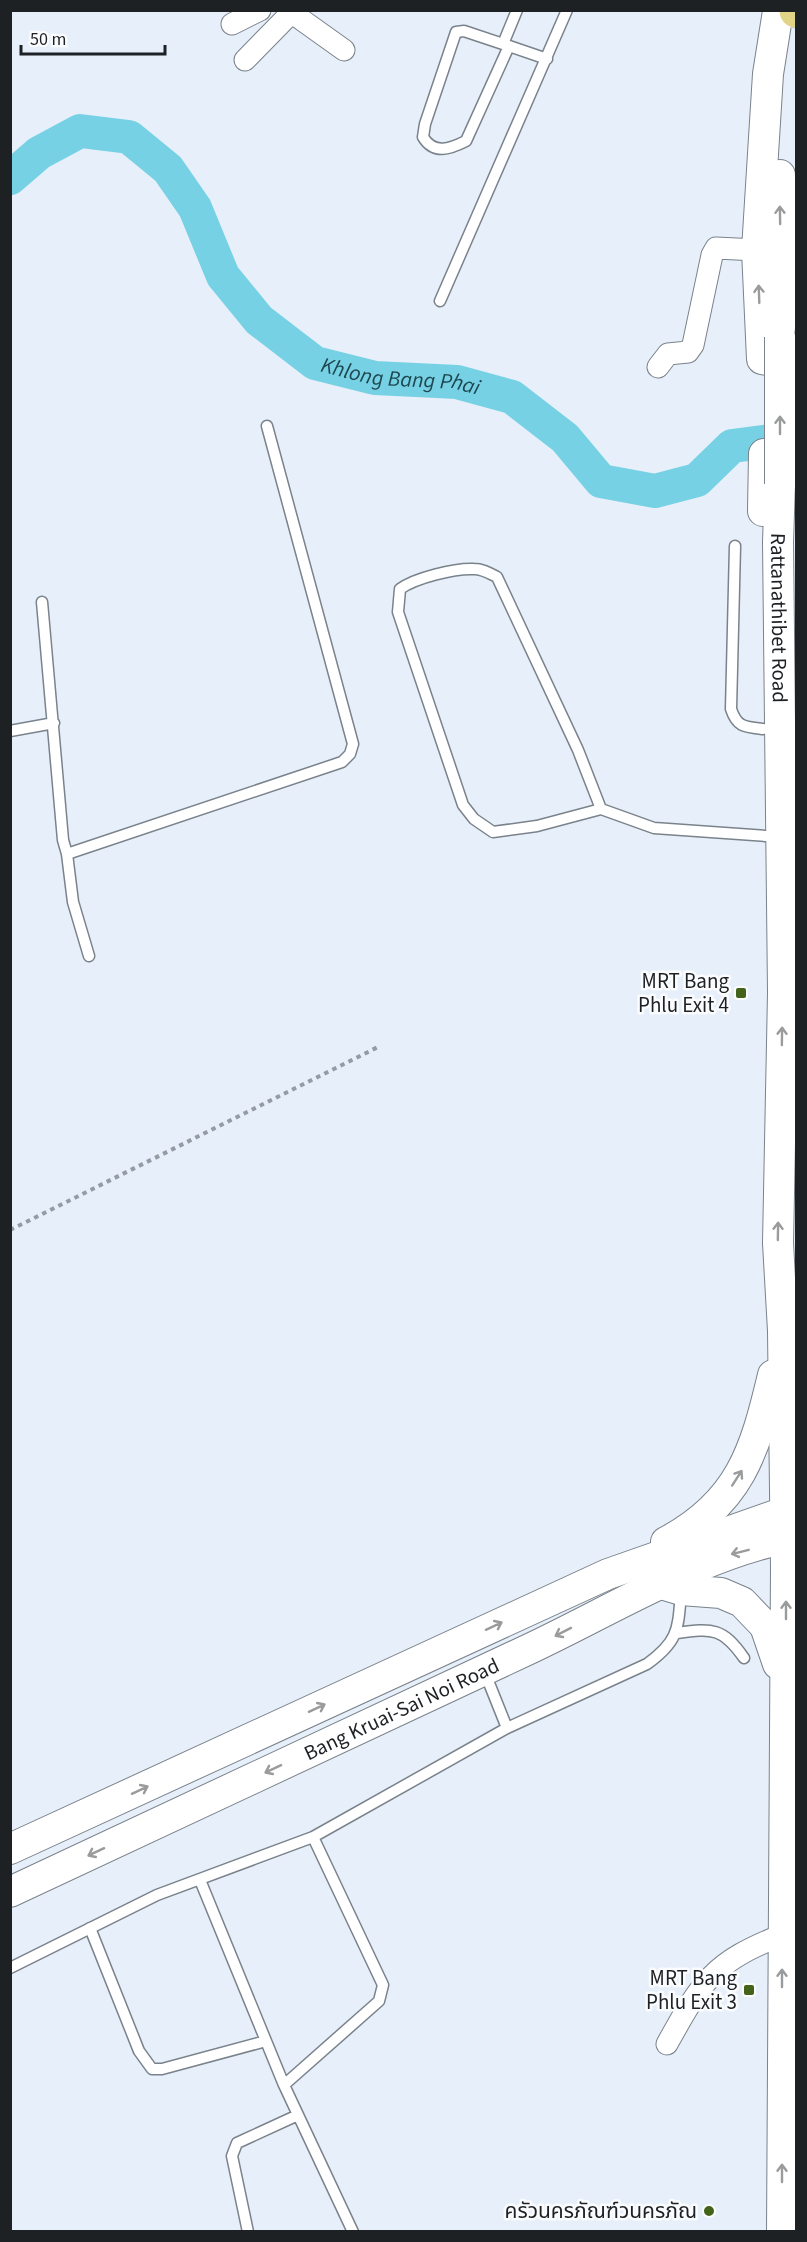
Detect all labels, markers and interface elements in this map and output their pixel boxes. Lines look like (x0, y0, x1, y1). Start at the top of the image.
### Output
scale bar (21, 18, 165, 56)
text: 50 m (30, 27, 66, 52)
one-way arrow (775, 206, 786, 226)
one-way arrow (754, 285, 765, 305)
water label: Khlong Bang Phai (317, 349, 485, 404)
one-way arrow (774, 416, 786, 436)
street label: Rattanathibet Road (763, 533, 795, 703)
place label: MRT Bang Phlu Exit 4 (638, 966, 729, 1020)
marker: MRT Bang Phlu Exit 4 (734, 986, 748, 1000)
one-way arrow (776, 1026, 788, 1046)
one-way arrow (772, 1221, 784, 1241)
one-way arrow (731, 1469, 744, 1486)
one-way arrow (731, 1546, 750, 1558)
one-way arrow (780, 1601, 792, 1621)
one-way arrow (484, 1619, 502, 1631)
one-way arrow (554, 1627, 572, 1639)
street label: Bang Kruai-Sai Noi Road (299, 1650, 504, 1768)
one-way arrow (307, 1701, 325, 1713)
one-way arrow (264, 1764, 282, 1776)
one-way arrow (130, 1783, 148, 1795)
one-way arrow (87, 1846, 105, 1858)
place label: MRT Bang Phlu Exit 3 (646, 1963, 737, 2017)
one-way arrow (776, 1969, 788, 1989)
marker: MRT Bang Phlu Exit 3 (742, 1983, 756, 1997)
one-way arrow (776, 2164, 788, 2184)
place label: ครัวนครภัณฑ์วนครภัณ (505, 2196, 697, 2226)
marker: ครัวนครภัณฑ์วนครภัณ (702, 2204, 716, 2218)

